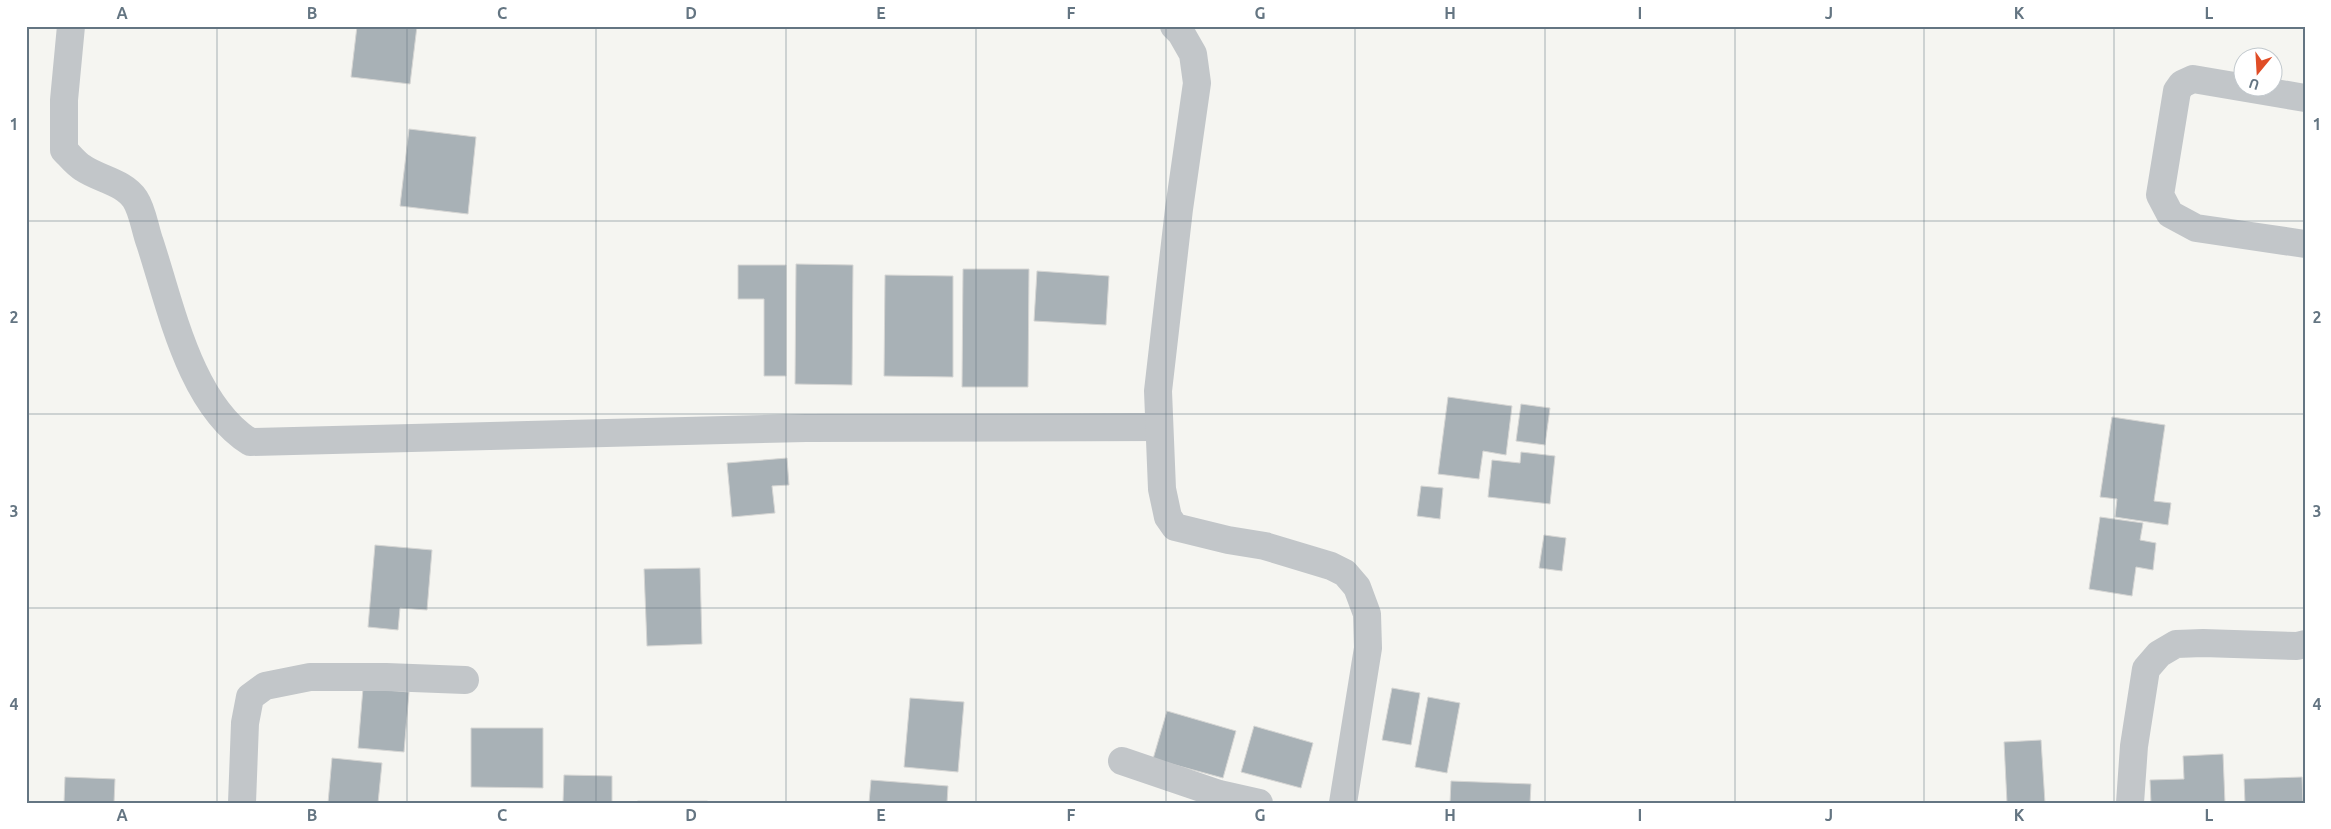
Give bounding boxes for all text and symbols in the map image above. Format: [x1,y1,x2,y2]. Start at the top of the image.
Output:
text: A [116,4,128,22]
text: B [307,4,317,22]
text: C [497,4,507,22]
text: D [685,4,697,22]
text: E [876,4,886,22]
text: F [1067,4,1076,22]
text: G [1254,4,1266,22]
text: H [1444,4,1456,22]
text: I [1638,4,1642,22]
text: J [1825,4,1833,22]
text: K [2014,4,2025,22]
text: L [2205,4,2214,22]
north arrow [2234,48,2284,98]
text: U [2247,75,2261,93]
text: 1 [9,115,19,133]
text: 1 [2312,115,2322,133]
text: 2 [9,308,19,326]
text: 2 [2312,308,2322,326]
text: 3 [9,502,19,520]
text: 3 [2312,502,2322,520]
text: 4 [9,695,19,713]
text: 4 [2312,695,2322,713]
text: A [116,806,128,824]
text: B [307,806,317,824]
text: C [497,806,507,824]
text: D [685,806,697,824]
text: E [876,806,886,824]
text: F [1067,806,1076,824]
text: G [1254,806,1266,824]
text: H [1444,806,1456,824]
text: I [1638,806,1642,824]
text: J [1825,806,1833,824]
text: K [2014,806,2025,824]
text: L [2205,806,2214,824]

